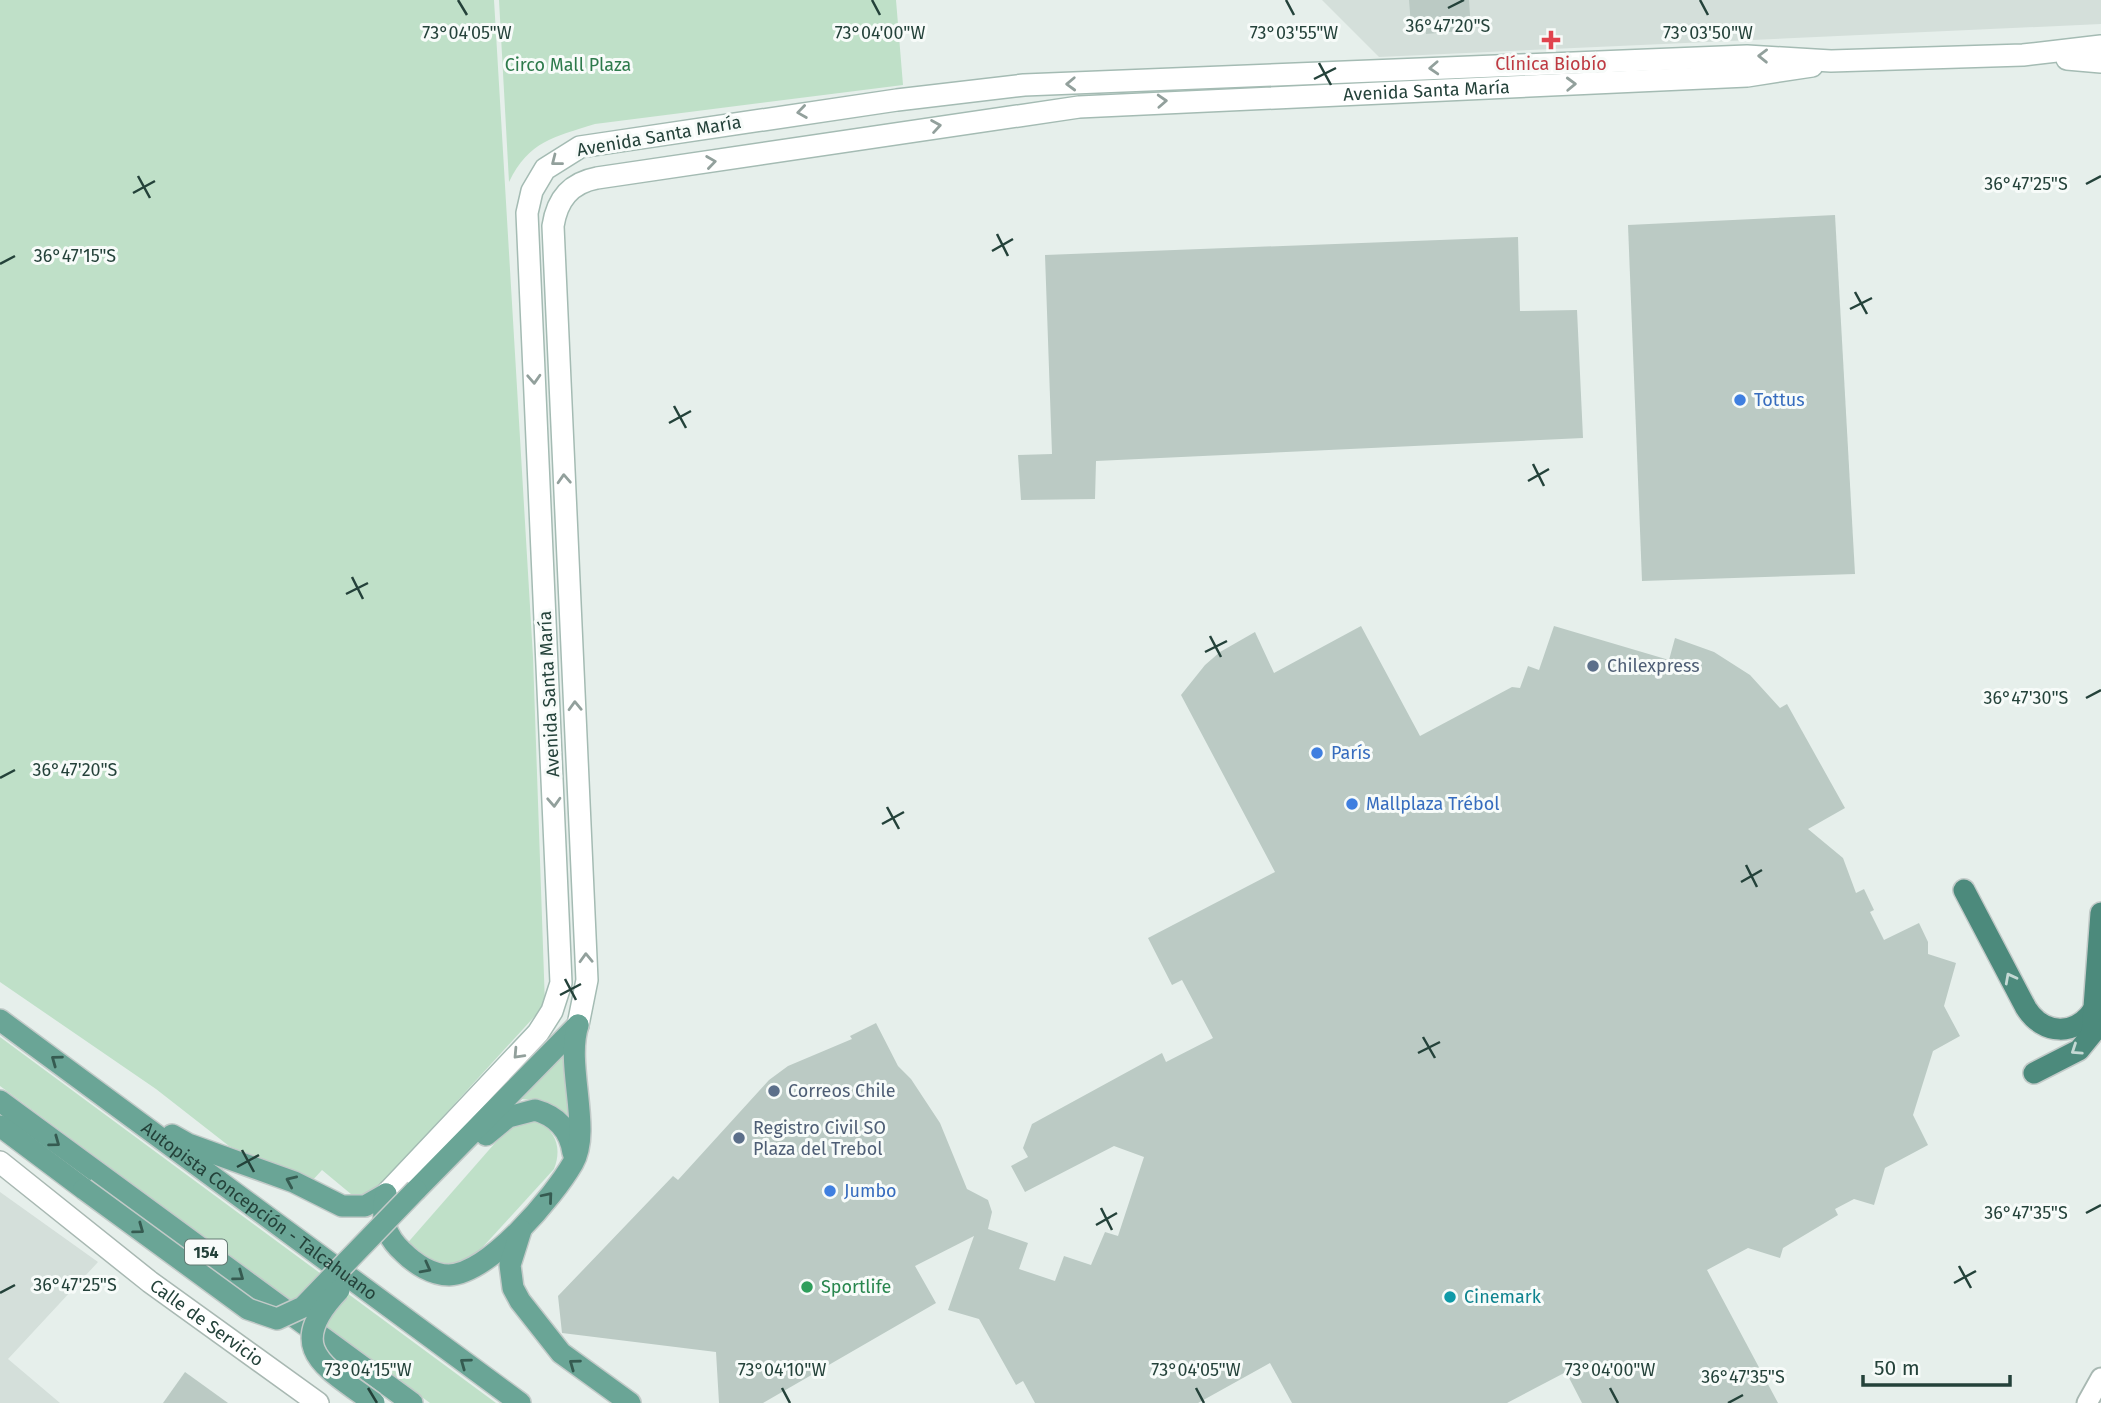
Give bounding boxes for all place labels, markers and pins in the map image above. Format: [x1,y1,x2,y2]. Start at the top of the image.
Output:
marker: Clínica Biobío [1541,30,1561,50]
place label: Clínica Biobío [1495,53,1607,75]
place label: Tottus [1754,389,1805,411]
marker: Tottus [1732,392,1748,408]
place label: Chilexpress [1607,655,1700,677]
marker: Chilexpress [1585,658,1601,674]
place label: París [1331,742,1371,764]
marker: París [1309,745,1325,761]
place label: Mallplaza Trébol [1366,793,1499,815]
marker: Mallplaza Trébol [1344,796,1360,812]
place label: Correos Chile [788,1080,896,1102]
marker: Correos Chile [766,1083,782,1099]
place label: Registro Civil SO Plaza del Trebol [753,1117,886,1160]
marker: Registro Civil SO Plaza del Trebol [731,1130,747,1146]
place label: Jumbo [844,1180,897,1202]
marker: Jumbo [822,1183,838,1199]
place label: Sportlife [821,1276,891,1298]
marker: Sportlife [799,1279,815,1295]
place label: Cinemark [1464,1286,1542,1308]
marker: Cinemark [1442,1289,1458,1305]

